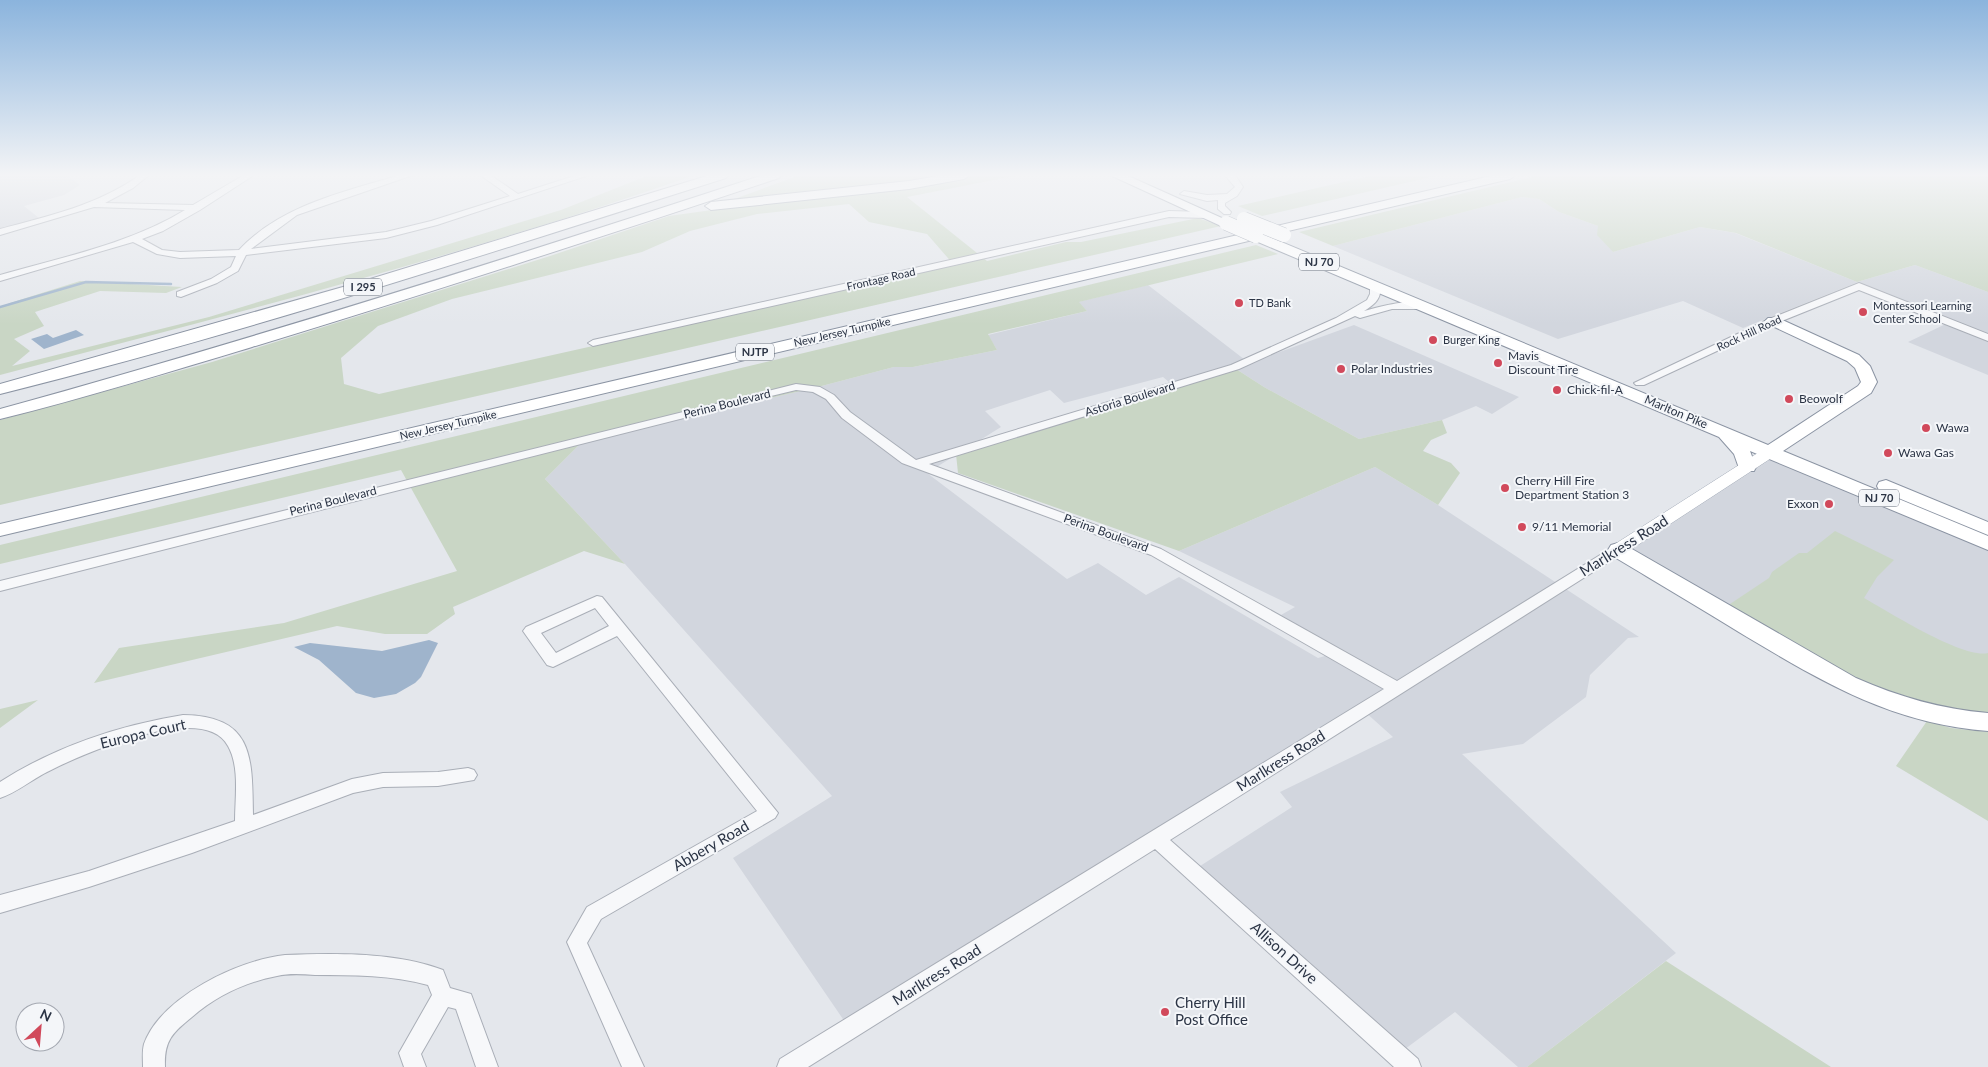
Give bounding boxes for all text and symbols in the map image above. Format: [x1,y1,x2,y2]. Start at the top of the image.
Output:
road number: NJ 70 [1299,253,1339,270]
street label: Frontage Road [845,264,916,293]
road number: I 295 [344,278,382,296]
place label: TD Bank [1249,296,1291,309]
marker: TD Bank [1233,297,1245,309]
place label: Montessori Learning Center School [1873,299,1972,325]
marker: Montessori Learning Center School [1857,306,1869,318]
street label: Rock Hill Road [1714,312,1783,353]
street label: New Jersey Turnpike [792,314,892,349]
place label: Burger King [1443,333,1500,346]
marker: Burger King [1427,334,1439,346]
road number: NJTP [736,344,774,361]
place label: Mavis Discount Tire [1508,348,1578,377]
marker: Mavis Discount Tire [1492,357,1504,369]
place label: Polar Industries [1351,361,1432,376]
marker: Polar Industries [1335,363,1347,375]
street label: Astoria Boulevard [1083,378,1177,419]
place label: Chick-fil-A [1567,382,1624,397]
marker: Chick-fil-A [1551,384,1563,396]
street label: Perina Boulevard [682,385,772,422]
place label: Beowolf [1799,391,1844,406]
street label: Marlton Pike [1642,392,1710,432]
marker: Beowolf [1783,393,1795,405]
street label: New Jersey Turnpike [398,407,498,442]
place label: Wawa [1936,420,1969,435]
marker: Wawa [1920,422,1932,434]
place label: Wawa Gas [1898,445,1954,460]
marker: Wawa Gas [1882,447,1894,459]
place label: Cherry Hill Fire Department Station 3 [1515,473,1629,502]
street label: Perina Boulevard [288,482,378,519]
marker: Cherry Hill Fire Department Station 3 [1499,482,1511,494]
road number: NJ 70 [1859,489,1899,506]
place label: Exxon [1787,496,1819,511]
marker: Exxon [1823,498,1835,510]
street label: Perina Boulevard [1062,510,1151,555]
street label: Marlkress Road [1576,511,1671,580]
place label: 9/11 Memorial [1532,519,1611,534]
marker: 9/11 Memorial [1516,521,1528,533]
street label: Europa Court [98,714,188,752]
street label: Marlkress Road [1233,726,1328,795]
street label: Abbery Road [669,816,752,874]
street label: Allison Drive [1248,918,1322,987]
street label: Marlkress Road [889,940,984,1009]
place label: Cherry Hill Post Office [1175,993,1248,1028]
north arrow [15,1002,65,1052]
text: N [37,1005,54,1025]
marker: Cherry Hill Post Office [1159,1006,1171,1018]

